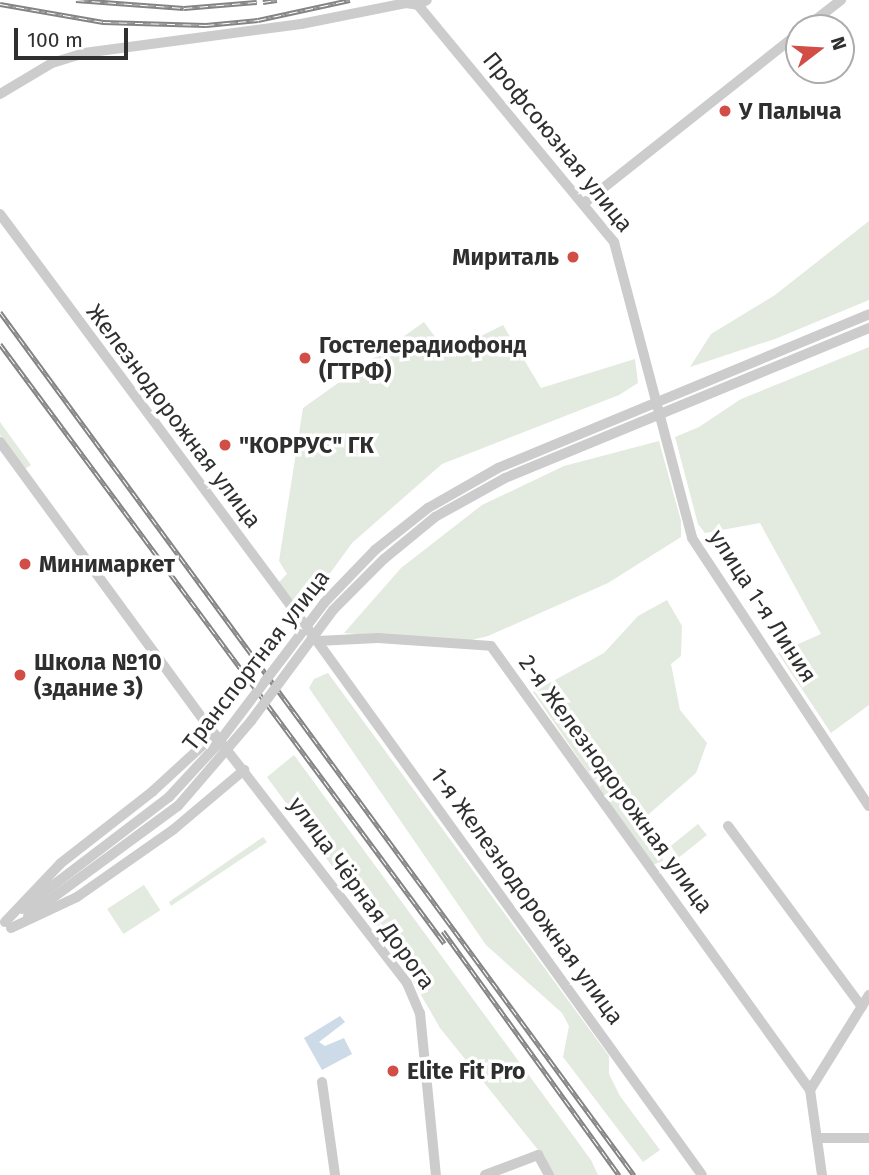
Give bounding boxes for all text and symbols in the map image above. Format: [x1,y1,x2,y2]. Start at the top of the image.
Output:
scale bar [18,14,131,58]
north arrow [785,14,855,84]
text: 100 m [27,27,83,53]
text: N [826,34,851,53]
street label: Профсоюзная улица [477,47,639,237]
place label: У Палыча [739,97,841,125]
marker: У Палыча [717,103,733,119]
place label: Мириталь [452,243,559,271]
marker: Мириталь [565,249,581,265]
street label: Железнодорожная улица [81,299,267,533]
place label: Гостелерадиофонд (ГТРФ) [319,331,526,385]
marker: Гостелерадиофонд (ГТРФ) [297,350,313,366]
place label: "КОРРУС" ГК [239,431,374,459]
marker: "КОРРУС" ГК [217,437,233,453]
street label: улица 1-я Линия [703,524,823,688]
place label: Минимаркет [39,550,175,578]
marker: Минимаркет [17,556,33,572]
street label: Транспортная улица [177,564,335,756]
place label: Школа №10 (здание 3) [34,648,162,702]
street label: 2-я Железнодорожная улица [513,650,719,918]
marker: Школа №10 (здание 3) [12,667,28,683]
street label: 1-я Железнодорожная улица [425,762,629,1030]
street label: улица Чёрная Дорога [283,791,441,995]
place label: Elite Fit Pro [407,1057,525,1085]
marker: Elite Fit Pro [385,1063,401,1079]

